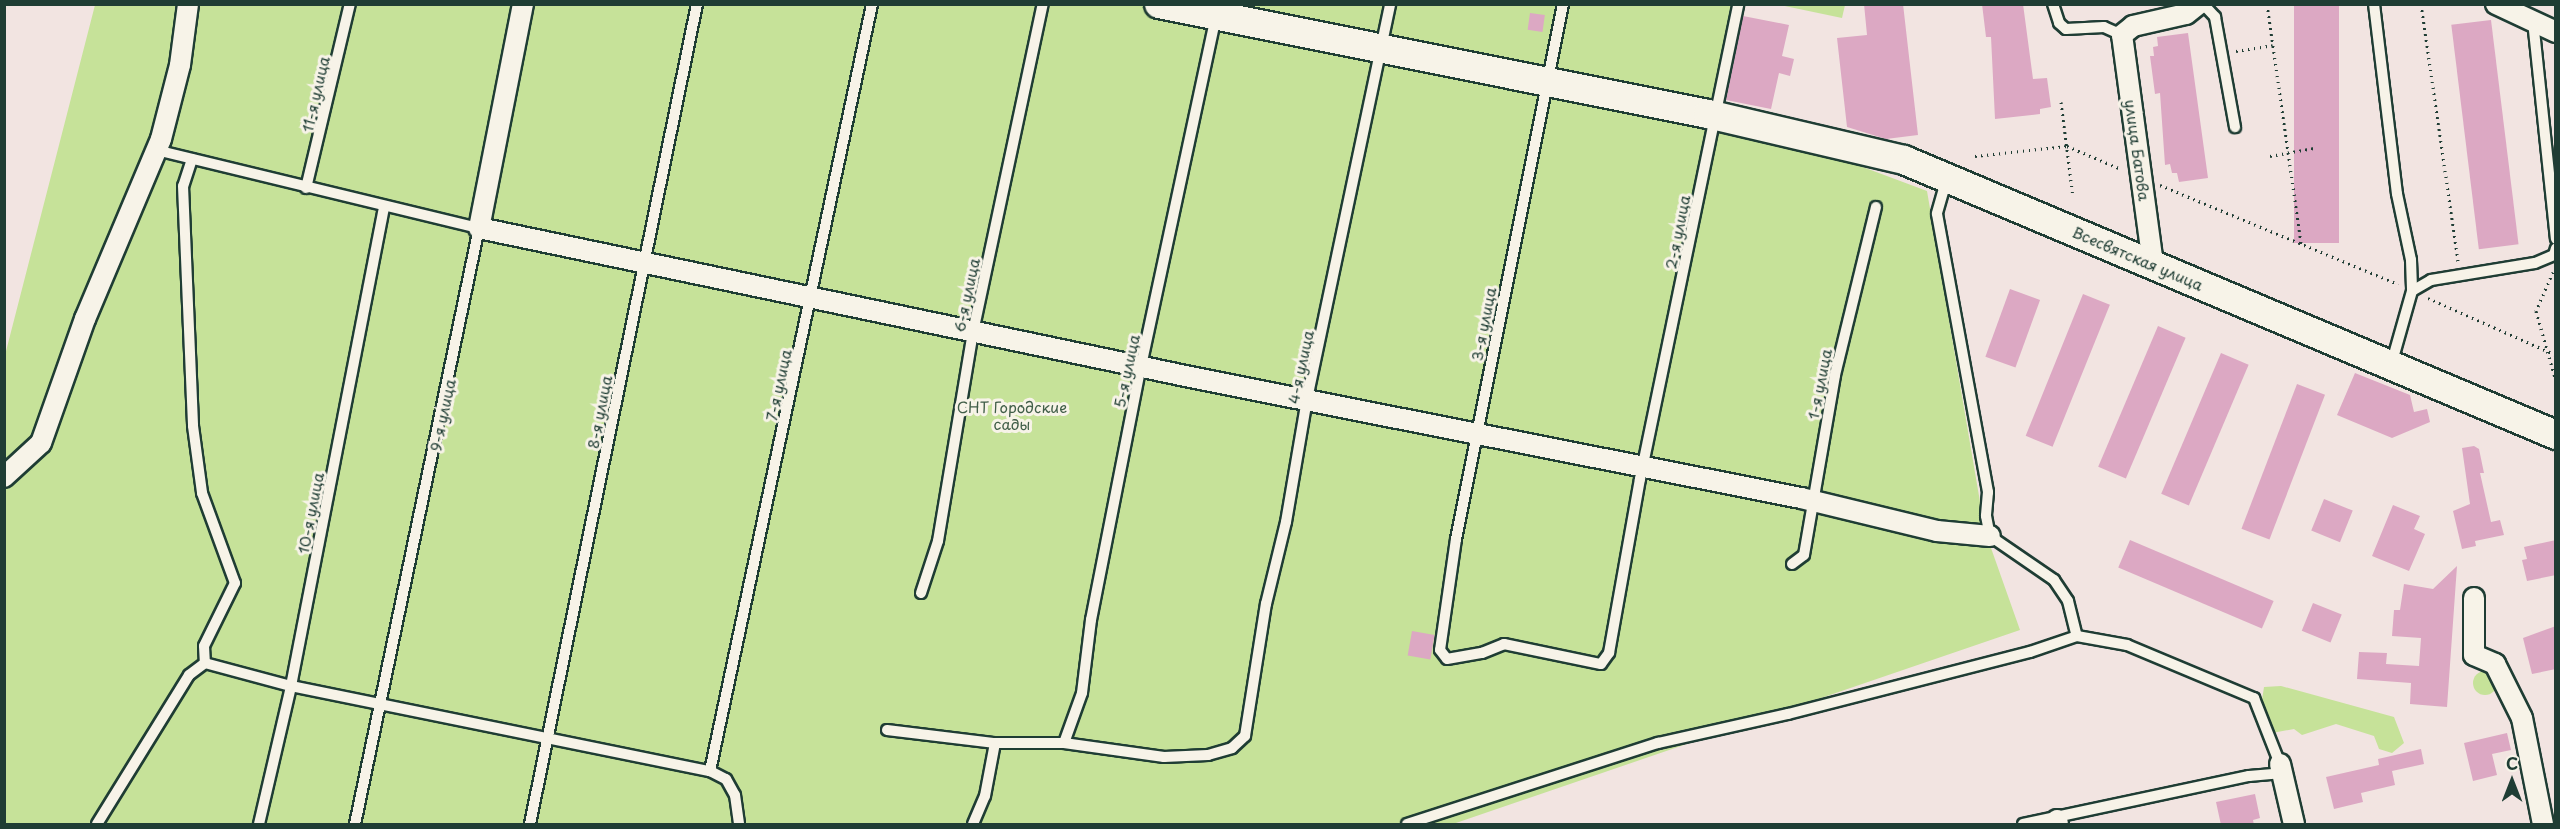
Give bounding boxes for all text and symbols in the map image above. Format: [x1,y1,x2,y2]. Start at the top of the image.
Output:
street label: 11-я улица [297,54,333,134]
street label: улица Батова [2122,98,2154,202]
street label: 2-я улица [1661,193,1693,271]
street label: Всесвятская улица [2070,222,2206,294]
street label: 6-я улица [949,256,983,334]
street label: 3-я улица [1467,285,1499,363]
street label: 4-я улица [1283,328,1317,406]
street label: 5-я улица [1109,333,1143,409]
street label: 7-я улица [762,347,794,423]
street label: 1-я улица [1803,347,1835,421]
street label: 8-я улица [583,374,615,450]
street label: 9-я улица [426,377,458,453]
park label: СНТ Городские сады [956,397,1068,432]
street label: 10-я улица [293,471,327,555]
north arrow [2482,751,2542,811]
text: С [2506,751,2518,775]

